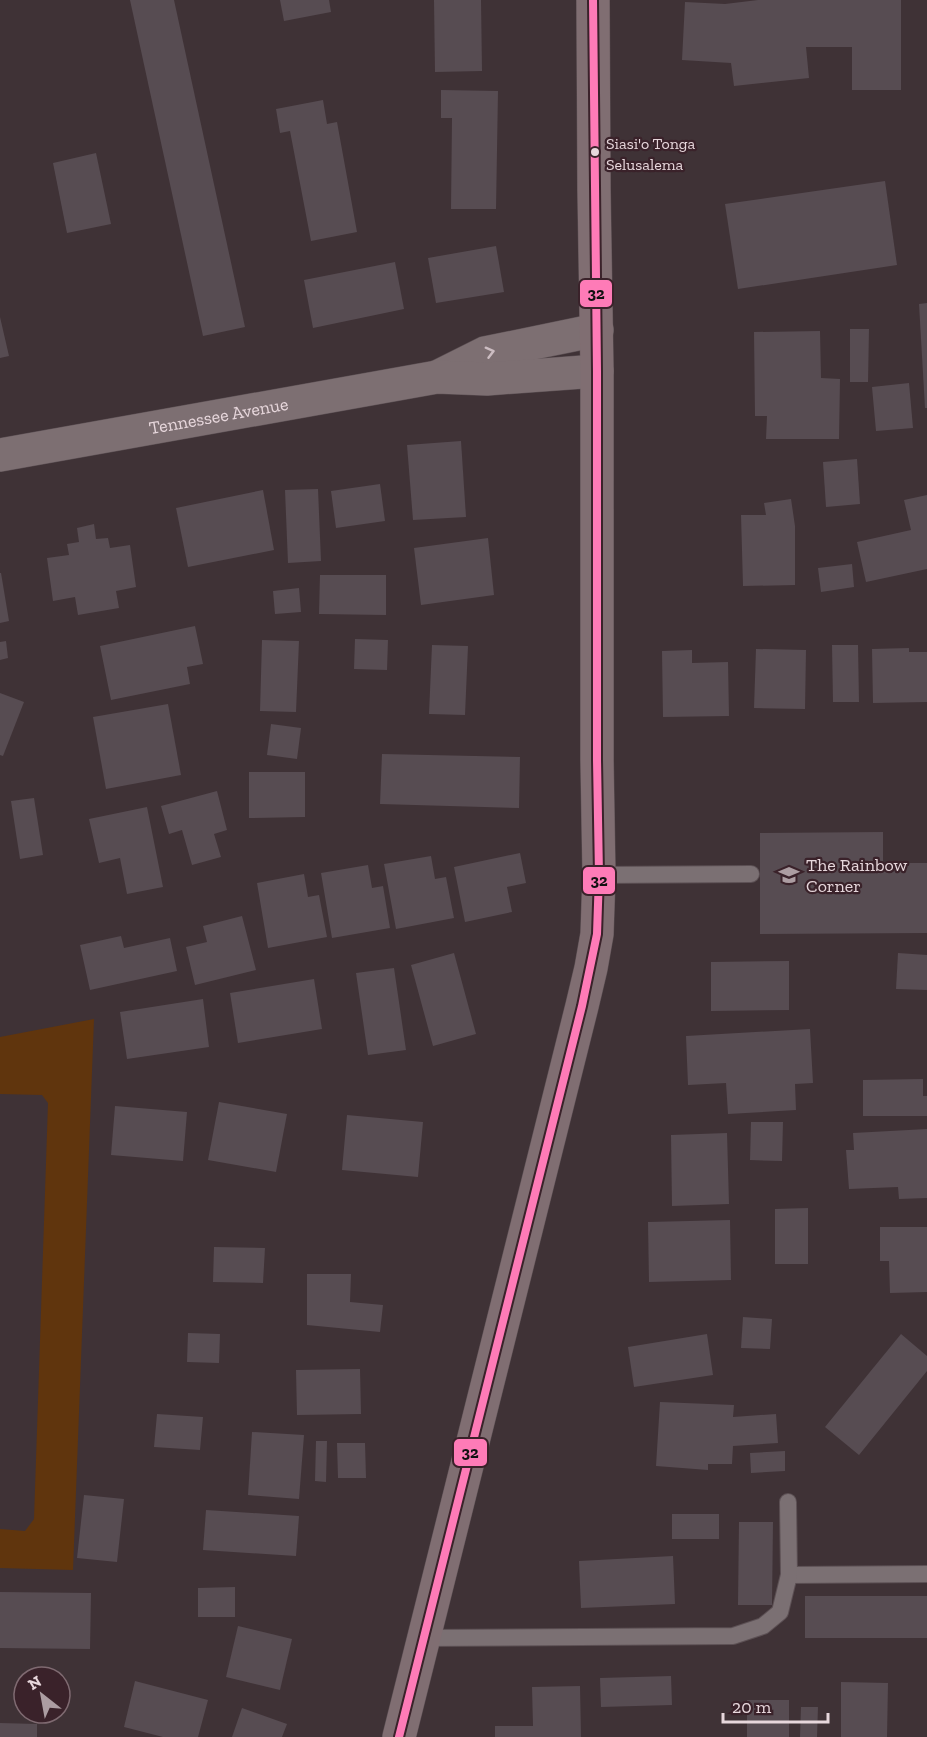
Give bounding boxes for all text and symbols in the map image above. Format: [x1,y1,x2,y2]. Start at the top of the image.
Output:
place label: Siasi'o Tonga Selusalema [606,134,696,174]
marker: Siasi'o Tonga Selusalema [589,146,601,158]
line badge: 32 [579,279,613,308]
text: 32 [587,284,605,303]
one-way arrow [485,347,495,360]
street label: Tennessee Avenue [147,393,290,439]
place label: The Rainbow Corner [806,854,908,897]
school or university icon: The Rainbow Corner [777,863,801,887]
line badge: 32 [582,866,616,895]
text: 32 [590,871,608,890]
line badge: 32 [453,1438,488,1467]
text: 32 [461,1443,479,1462]
north arrow [12,1665,72,1725]
text: N [24,1671,45,1694]
scale bar [723,1686,828,1724]
text: 20 m [732,1696,772,1718]

